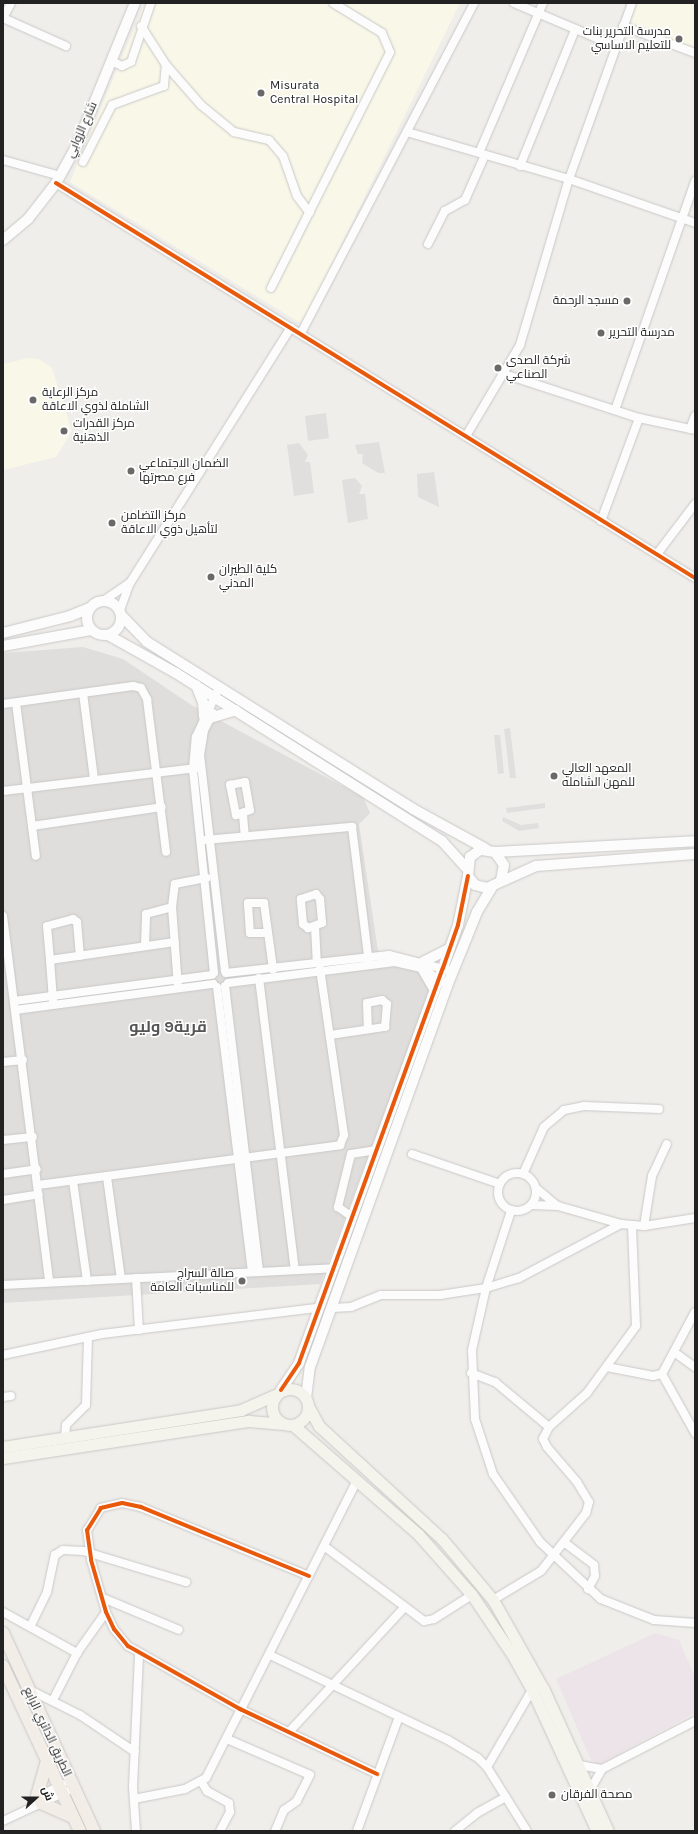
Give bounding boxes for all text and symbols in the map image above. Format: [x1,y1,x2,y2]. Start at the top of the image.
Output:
place label: مدرسة التحرير بنات للتعليم الاساسي [583,25,671,53]
marker: مدرسة التحرير بنات للتعليم الاساسي [674,34,684,44]
place label: Misurata Central Hospital [270,79,358,107]
marker: Misurata Central Hospital [255,87,267,99]
street label: شارع الزوابي [63,100,101,160]
place label: مسجد الرحمة [553,294,619,308]
marker: مسجد الرحمة [622,296,632,306]
place label: مدرسة التحرير [609,326,675,340]
marker: مدرسة التحرير [596,328,606,338]
place label: شركة الصدى الصناعي [506,354,571,382]
marker: شركة الصدى الصناعي [493,363,503,373]
place label: مركز الرعاية الشاملة لذوي الاعاقة [42,386,149,414]
marker: مركز الرعاية الشاملة لذوي الاعاقة [27,394,39,406]
place label: مركز القدرات الذهنية [73,417,135,445]
marker: مركز القدرات الذهنية [58,425,70,437]
place label: الضمان الاجتماعي فرع مصرتها [139,457,229,485]
marker: الضمان الاجتماعي فرع مصرتها [126,466,136,476]
place label: مركز التضامن لتأهيل ذوي الاعاقة [121,509,217,537]
marker: مركز التضامن لتأهيل ذوي الاعاقة [106,517,118,529]
place label: كلية الطيران المدني [219,563,277,591]
marker: كلية الطيران المدني [206,572,216,582]
place label: المعهد العالي للمهن الشامله [562,762,635,790]
marker: المعهد العالي للمهن الشامله [549,771,559,781]
district label: قرية9 وليو [129,1017,207,1037]
place label: صالة السراج للمناسبات العامة [150,1267,234,1295]
marker: صالة السراج للمناسبات العامة [237,1276,247,1286]
street label: الطريق الدائري الرابع [20,1685,74,1779]
north arrow [16,1778,56,1818]
text: ش [39,1785,56,1802]
place label: مصحة الفرقان [561,1788,633,1802]
marker: مصحة الفرقان [546,1789,558,1801]

